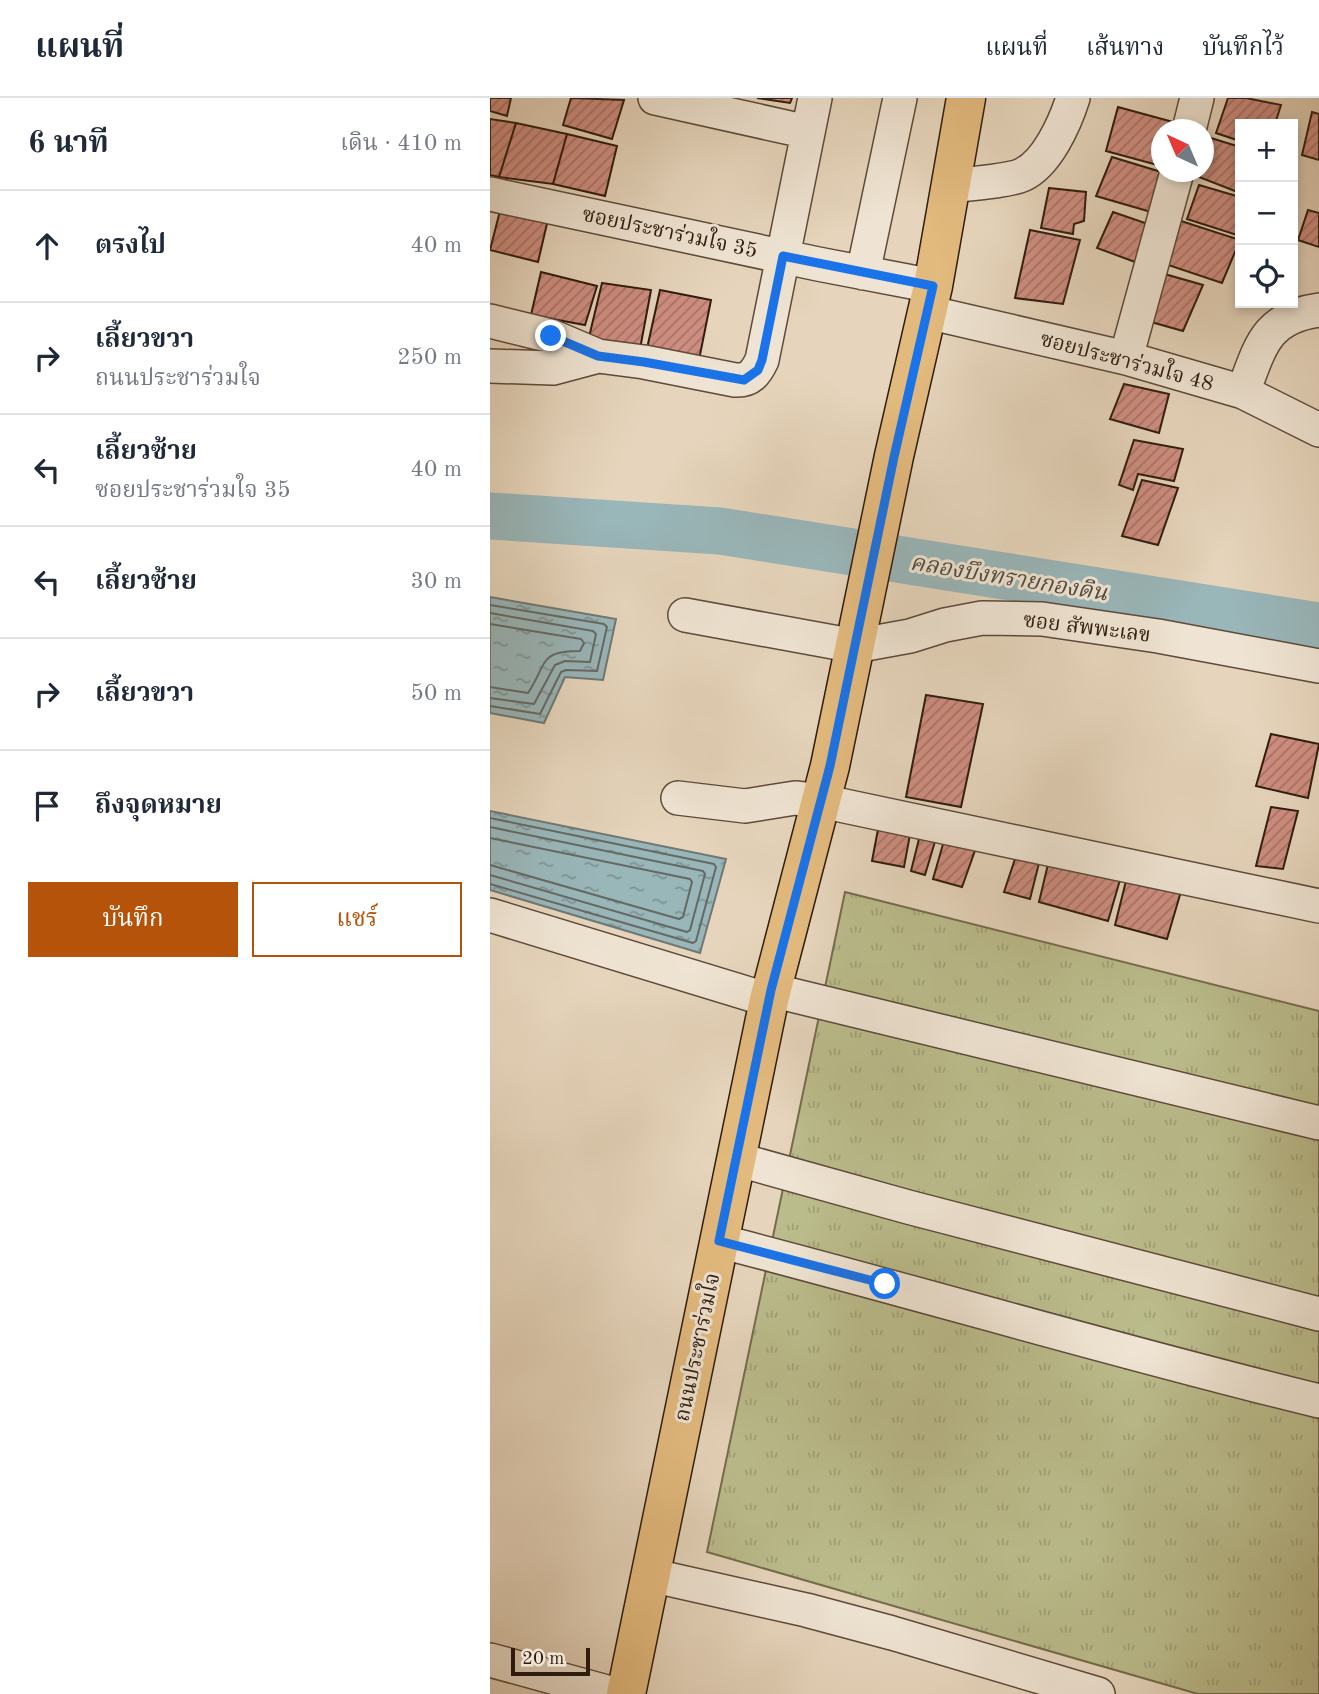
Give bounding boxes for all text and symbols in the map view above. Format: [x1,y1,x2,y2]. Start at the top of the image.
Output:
text: แผนที่ [35,32,124,65]
text: แผนที่ [985,37,1048,61]
text: เส้นทาง [1086,37,1164,61]
text: บันทึกไว้ [1202,37,1284,61]
north arrow [1151,119,1214,182]
map controls [1235,119,1298,308]
button: + [1235,119,1298,182]
text: 6 นาที [28,129,109,159]
text: เดิน · 410 m [340,132,462,155]
button: − [1235,182,1298,245]
street label: ซอยประชาร่วมใจ 35 [580,199,760,262]
icon: ahead [28,227,66,265]
text: ตรงไป [95,233,166,259]
text: 40 m [411,234,462,257]
button: locate [1235,245,1298,308]
route end [535,320,566,351]
street label: ซอยประชาร่วมใจ 48 [1038,323,1217,396]
text: เลี้ยวขวา [95,327,194,353]
icon: right [28,339,66,377]
text: 250 m [397,346,462,369]
text: ถนนประชาร่วมใจ [95,367,261,390]
text: เลี้ยวซ้าย [95,439,197,465]
icon: left [28,451,66,489]
text: 40 m [411,458,462,481]
text: ซอยประชาร่วมใจ 35 [95,479,291,502]
water label: คลองบึงทรายกองดิน [909,551,1110,606]
icon: left [28,563,66,601]
text: เลี้ยวซ้าย [95,569,197,595]
text: 30 m [411,570,462,593]
street label: ซอย สัพพะเลข [1022,609,1152,647]
icon: right [28,675,66,713]
text: เลี้ยวขวา [95,681,194,707]
text: 50 m [411,682,462,705]
icon: arrive [28,787,66,825]
text: ถึงจุดหมาย [95,793,222,819]
button: บันทึก [28,882,238,957]
button: แชร์ [252,882,462,957]
route start [869,1268,900,1299]
street label: ถนนประชาร่วมใจ [667,1270,724,1424]
scale bar [511,1645,590,1677]
text: 20 m [522,1650,564,1669]

